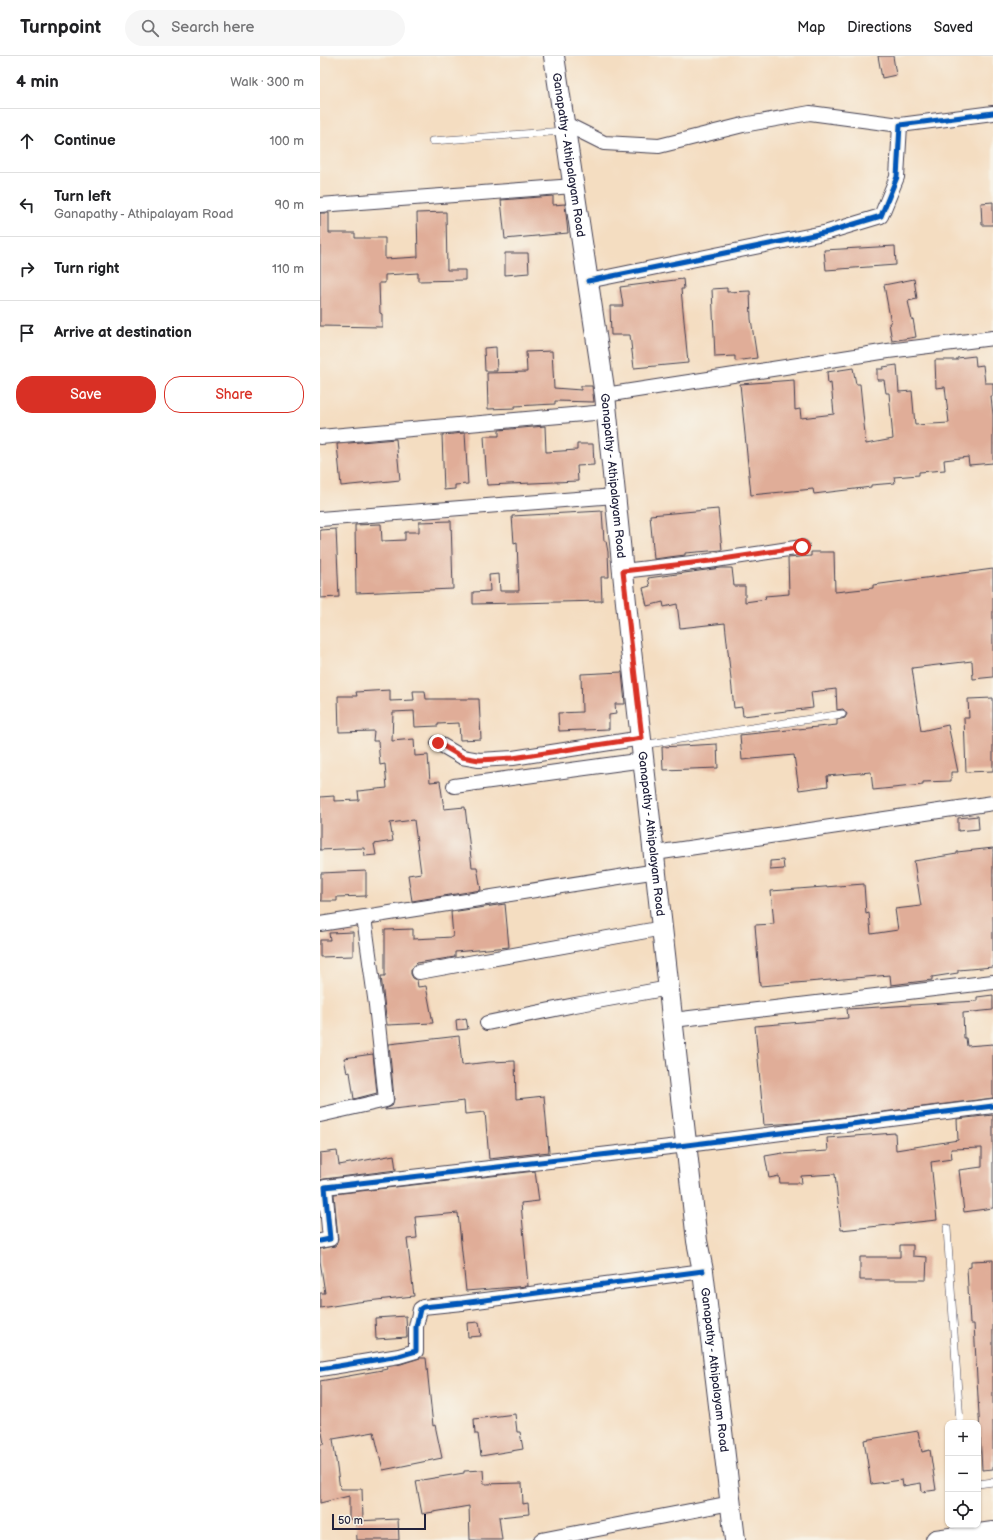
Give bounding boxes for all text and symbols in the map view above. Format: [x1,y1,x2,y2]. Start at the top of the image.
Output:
search box [125,10,405,46]
text: Turnpoint [20,16,101,39]
icon: search [139,17,161,39]
text: Search here [171,18,254,37]
text: Map [797,19,825,36]
text: Directions [847,19,912,36]
text: Saved [934,19,973,36]
text: 4 min [16,72,59,92]
street label: Ganapathy - Athipalayam Road [549,72,589,238]
text: Walk · 300 m [230,74,304,90]
icon: ahead [16,130,38,152]
text: Continue [54,131,116,150]
text: 100 m [269,133,304,149]
text: Turn left [54,187,111,206]
icon: left [16,194,38,216]
text: 90 m [275,197,304,213]
text: Ganapathy - Athipalayam Road [54,206,233,222]
icon: right [16,258,38,280]
text: Turn right [54,259,119,278]
text: 110 m [272,261,304,277]
icon: arrive [16,322,38,344]
text: Arrive at destination [54,323,192,342]
button: Save [16,376,156,413]
button: Share [164,376,304,413]
street label: Ganapathy - Athipalayam Road [597,393,629,559]
route start [793,538,811,556]
route end [429,734,447,752]
street label: Ganapathy - Athipalayam Road [635,750,668,917]
street label: Ganapathy - Athipalayam Road [698,1287,732,1453]
map controls [945,1420,981,1528]
button: + [945,1420,981,1456]
button: − [945,1456,981,1492]
button: locate [945,1492,981,1528]
scale bar [332,1512,426,1531]
text: 50 m [338,1514,363,1527]

